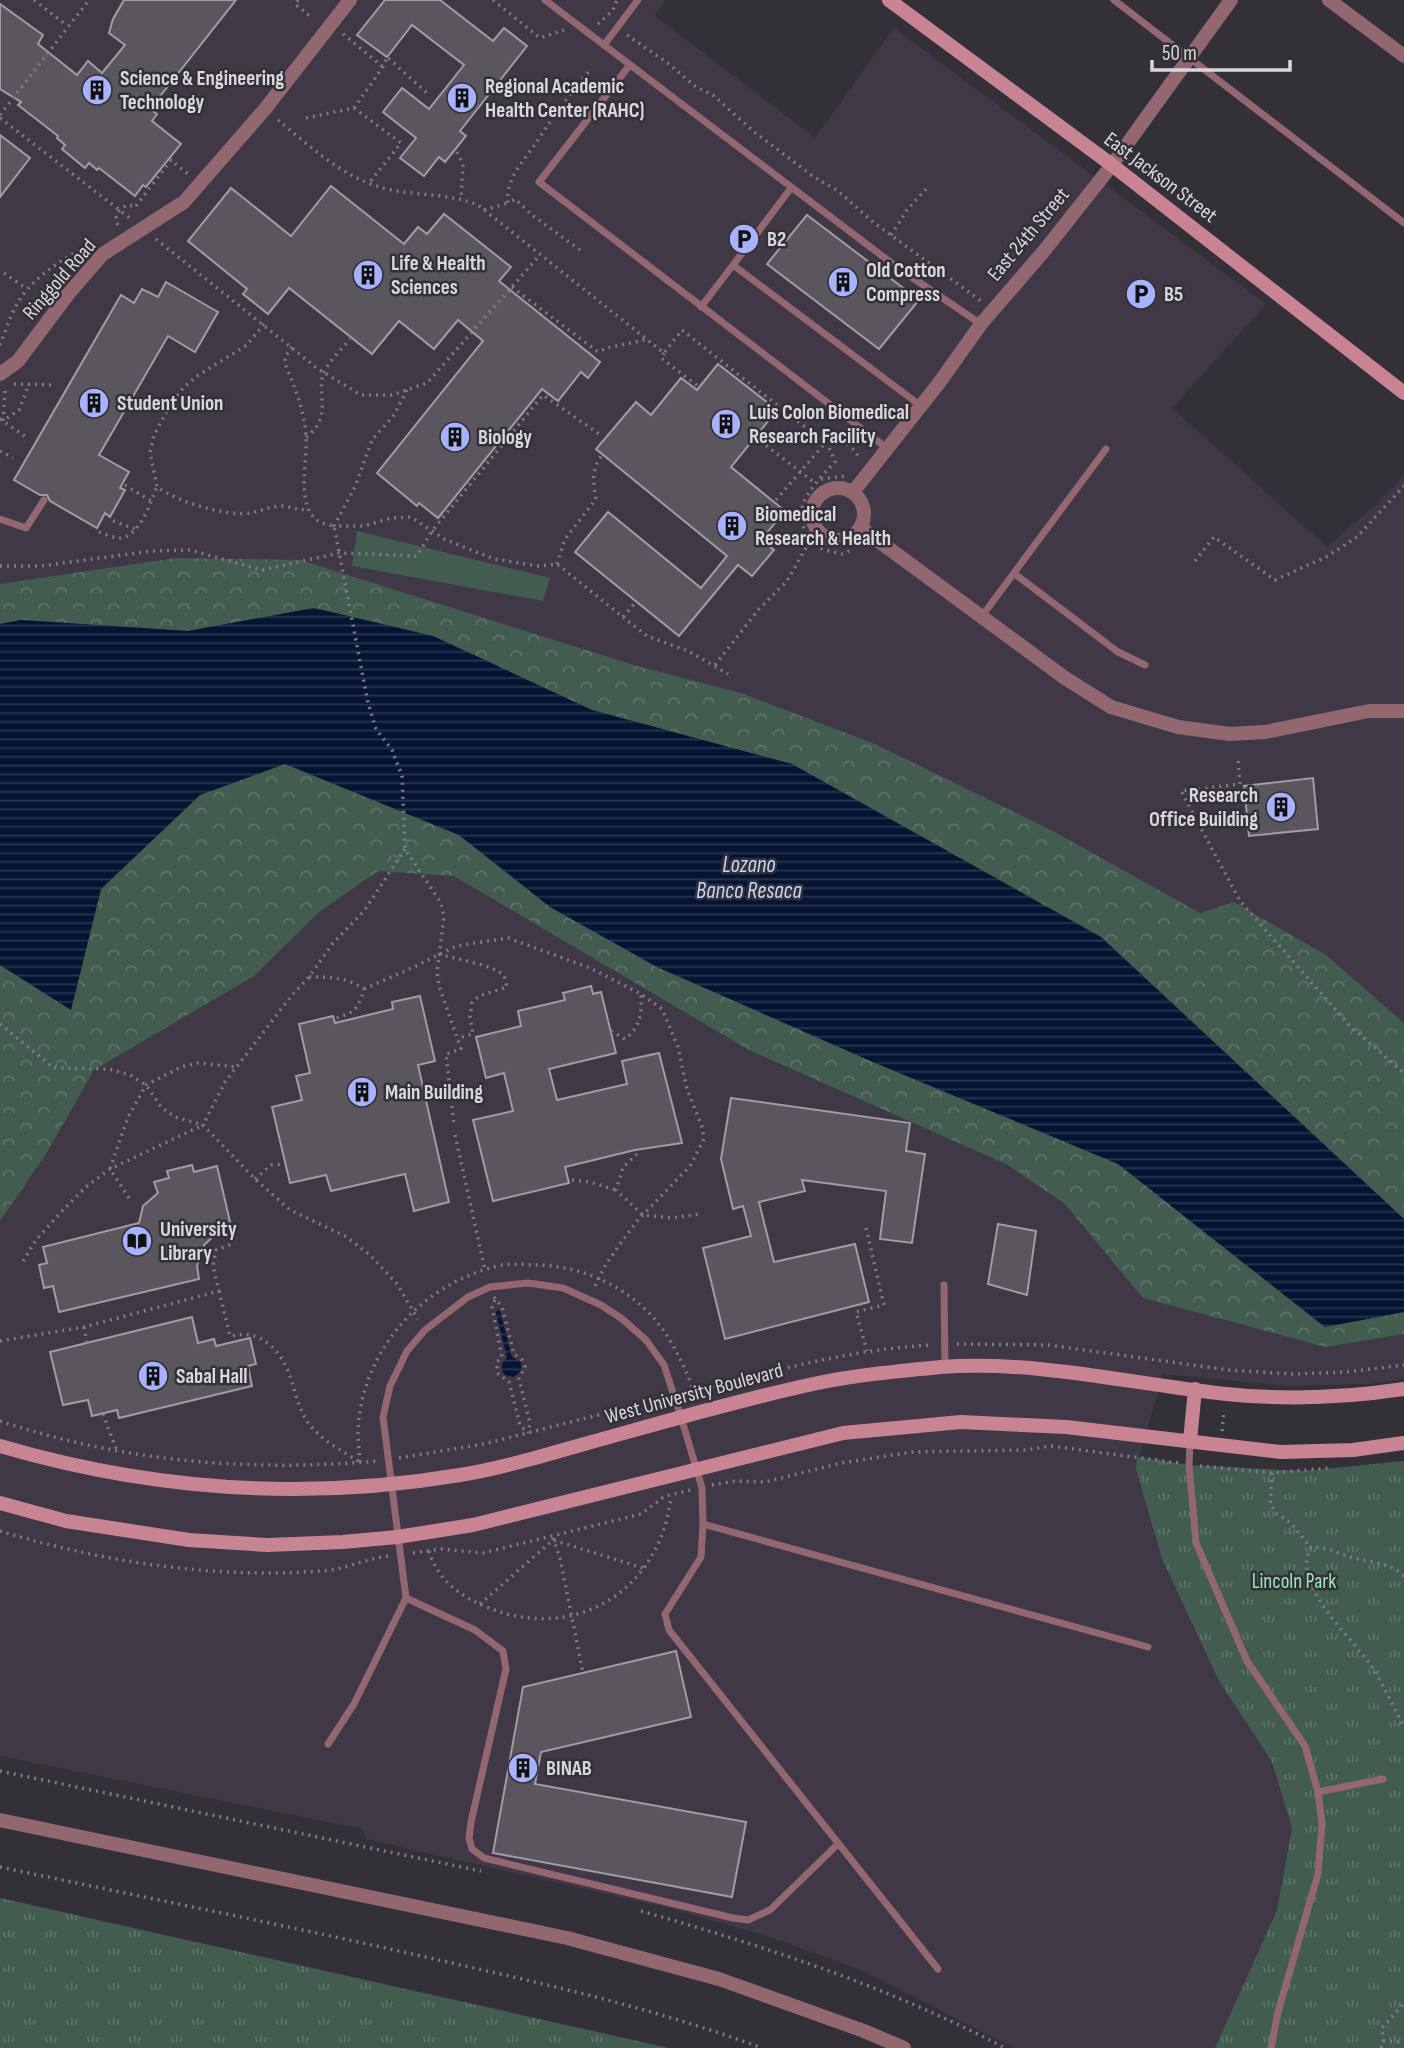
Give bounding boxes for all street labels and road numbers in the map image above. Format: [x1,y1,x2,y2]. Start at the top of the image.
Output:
street label: East Jackson Street [1099,127,1222,228]
street label: East 24th Street [982,183,1075,286]
street label: Ringgold Road [17,234,101,325]
street label: West University Boulevard [602,1358,786,1429]

